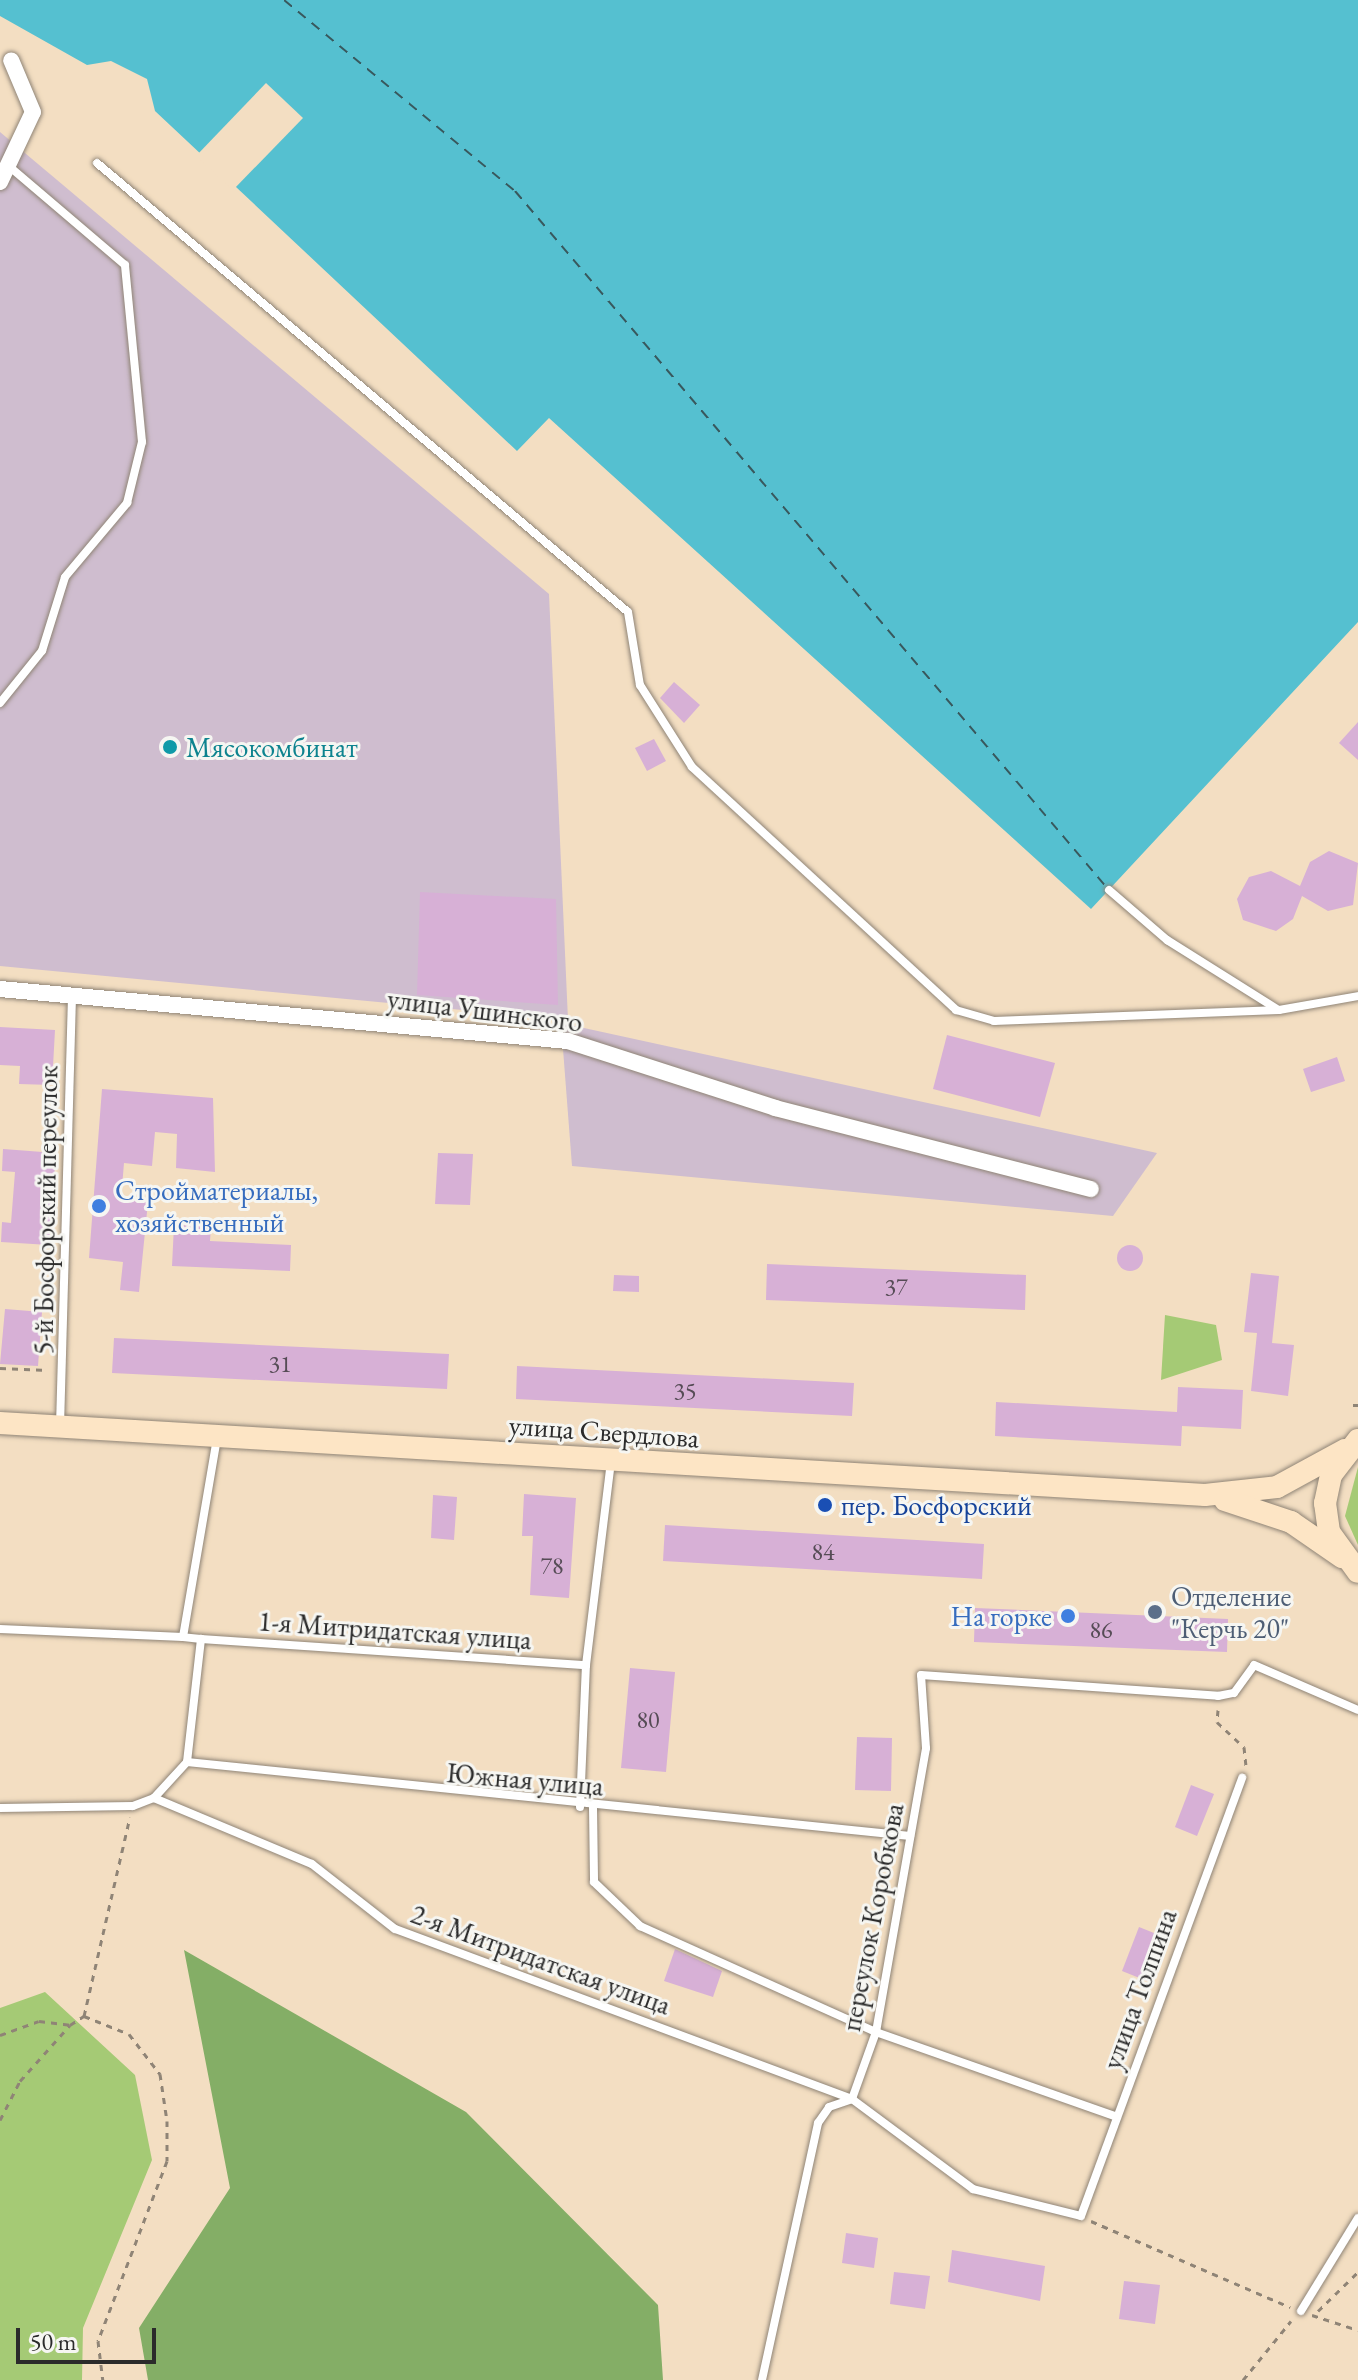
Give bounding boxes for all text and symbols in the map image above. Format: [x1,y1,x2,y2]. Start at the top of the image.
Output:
place label: Мясокомбинат [186,730,358,764]
marker: Мясокомбинат [161,738,179,756]
street label: улица Ушинского [385,981,585,1039]
street label: 5-й Босфорский переулок [26,1065,64,1355]
place label: Стройматериалы, хозяйственный [115,1173,318,1239]
marker: Стройматериалы, хозяйственный [90,1197,108,1215]
house number: 37 [884,1273,908,1301]
house number: 31 [268,1350,292,1378]
house number: 35 [673,1377,697,1405]
street label: улица Свердлова [508,1408,700,1454]
place label: пер. Босфорский [841,1488,1032,1522]
marker: пер. Босфорский [816,1496,834,1514]
house number: 84 [811,1538,835,1566]
house number: 78 [540,1552,564,1580]
place label: Отделение "Керчь 20" [1171,1579,1291,1645]
place label: На горке [951,1599,1052,1633]
marker: Отделение "Керчь 20" [1146,1603,1164,1621]
street label: 1-я Митридатская улица [257,1604,533,1656]
marker: На горке [1059,1607,1077,1625]
house number: 86 [1089,1616,1113,1644]
house number: 80 [636,1706,660,1734]
street label: Южная улица [445,1755,605,1803]
street label: переулок Коробкова [833,1800,911,2034]
street label: 2-я Митридатская улица [406,1896,676,2022]
street label: улица Толпина [1094,1904,1184,2074]
scale bar [20,2312,160,2362]
text: 50 m [30,2326,77,2357]

